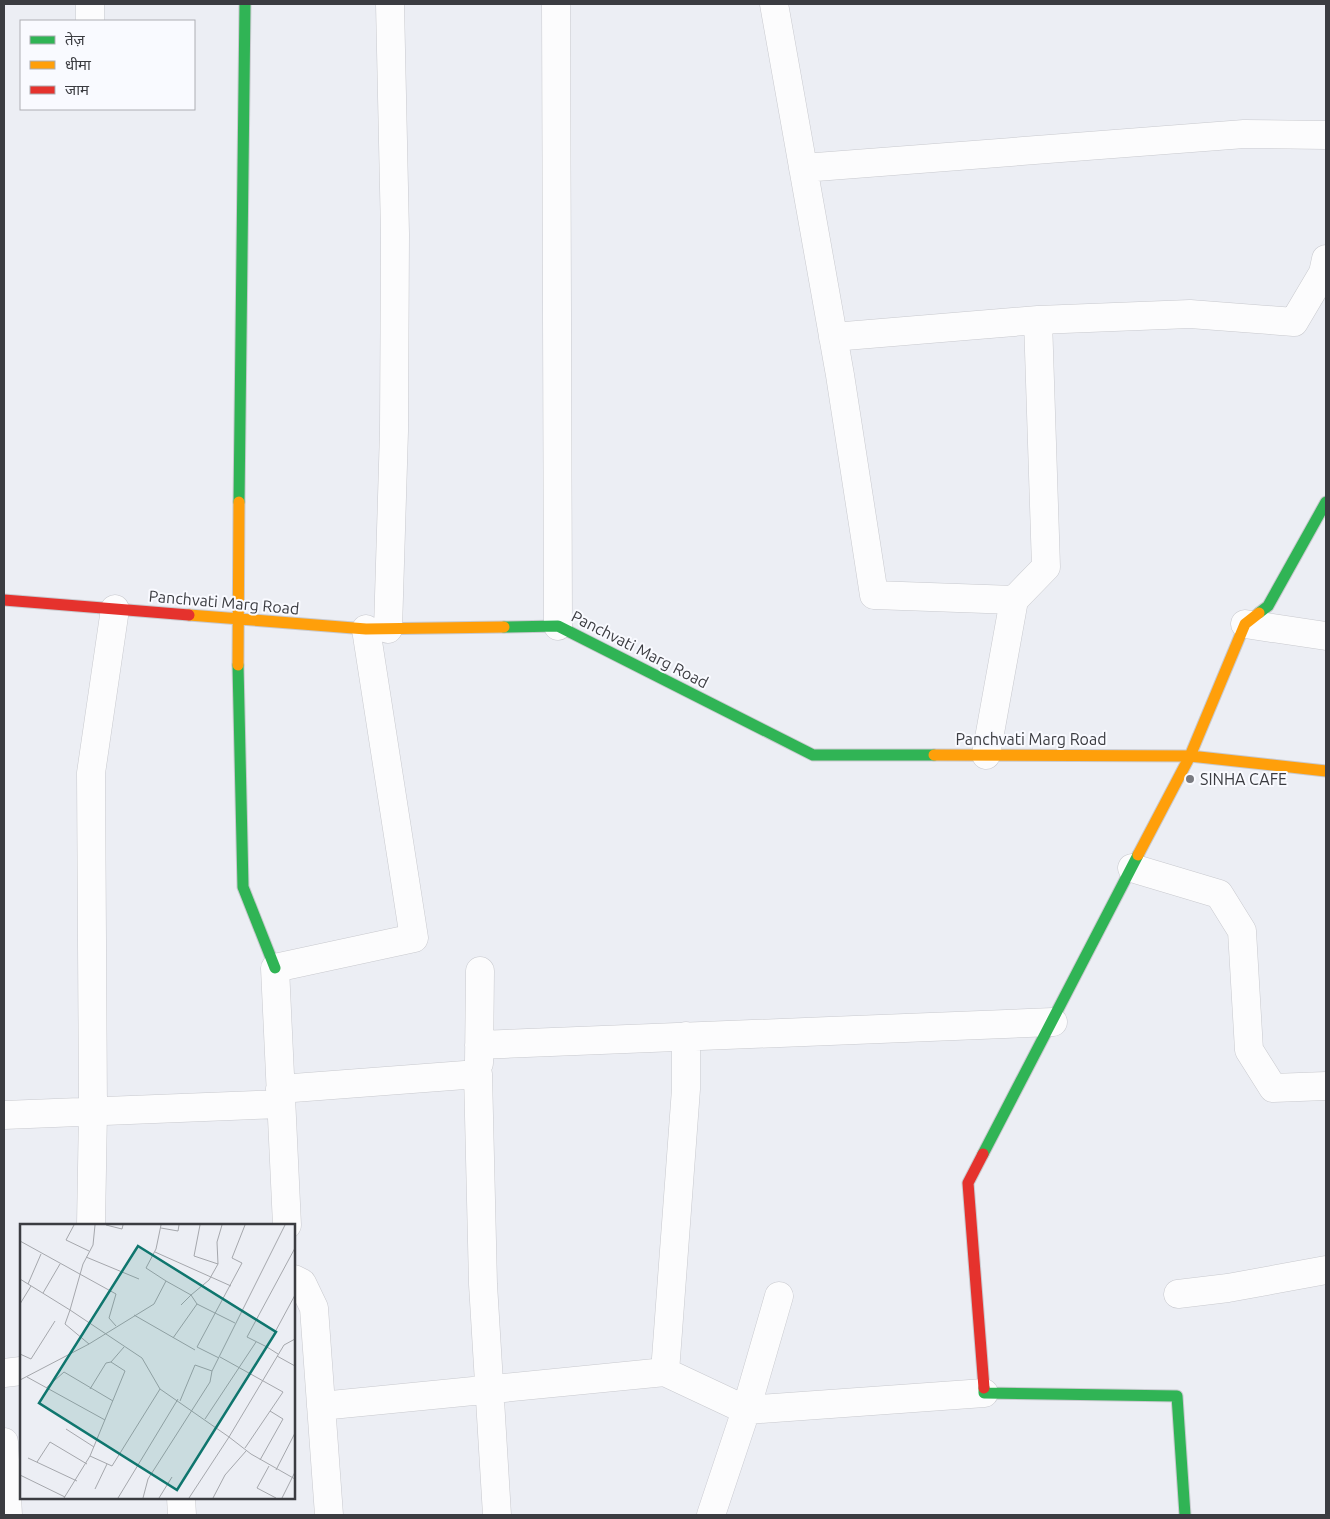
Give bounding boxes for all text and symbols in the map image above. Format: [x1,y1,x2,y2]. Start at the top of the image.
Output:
legend [20,20,195,110]
text: तेज़ [65,31,86,48]
text: धीमा [65,56,92,73]
text: जाम [65,81,90,98]
street label: Panchvati Marg Road [148,586,300,618]
street label: Panchvati Marg Road [569,607,711,691]
street label: Panchvati Marg Road [955,730,1107,748]
place label: SINHA CAFE [1200,770,1287,788]
marker: SINHA CAFE [1184,773,1196,785]
inset map [20,1224,295,1499]

